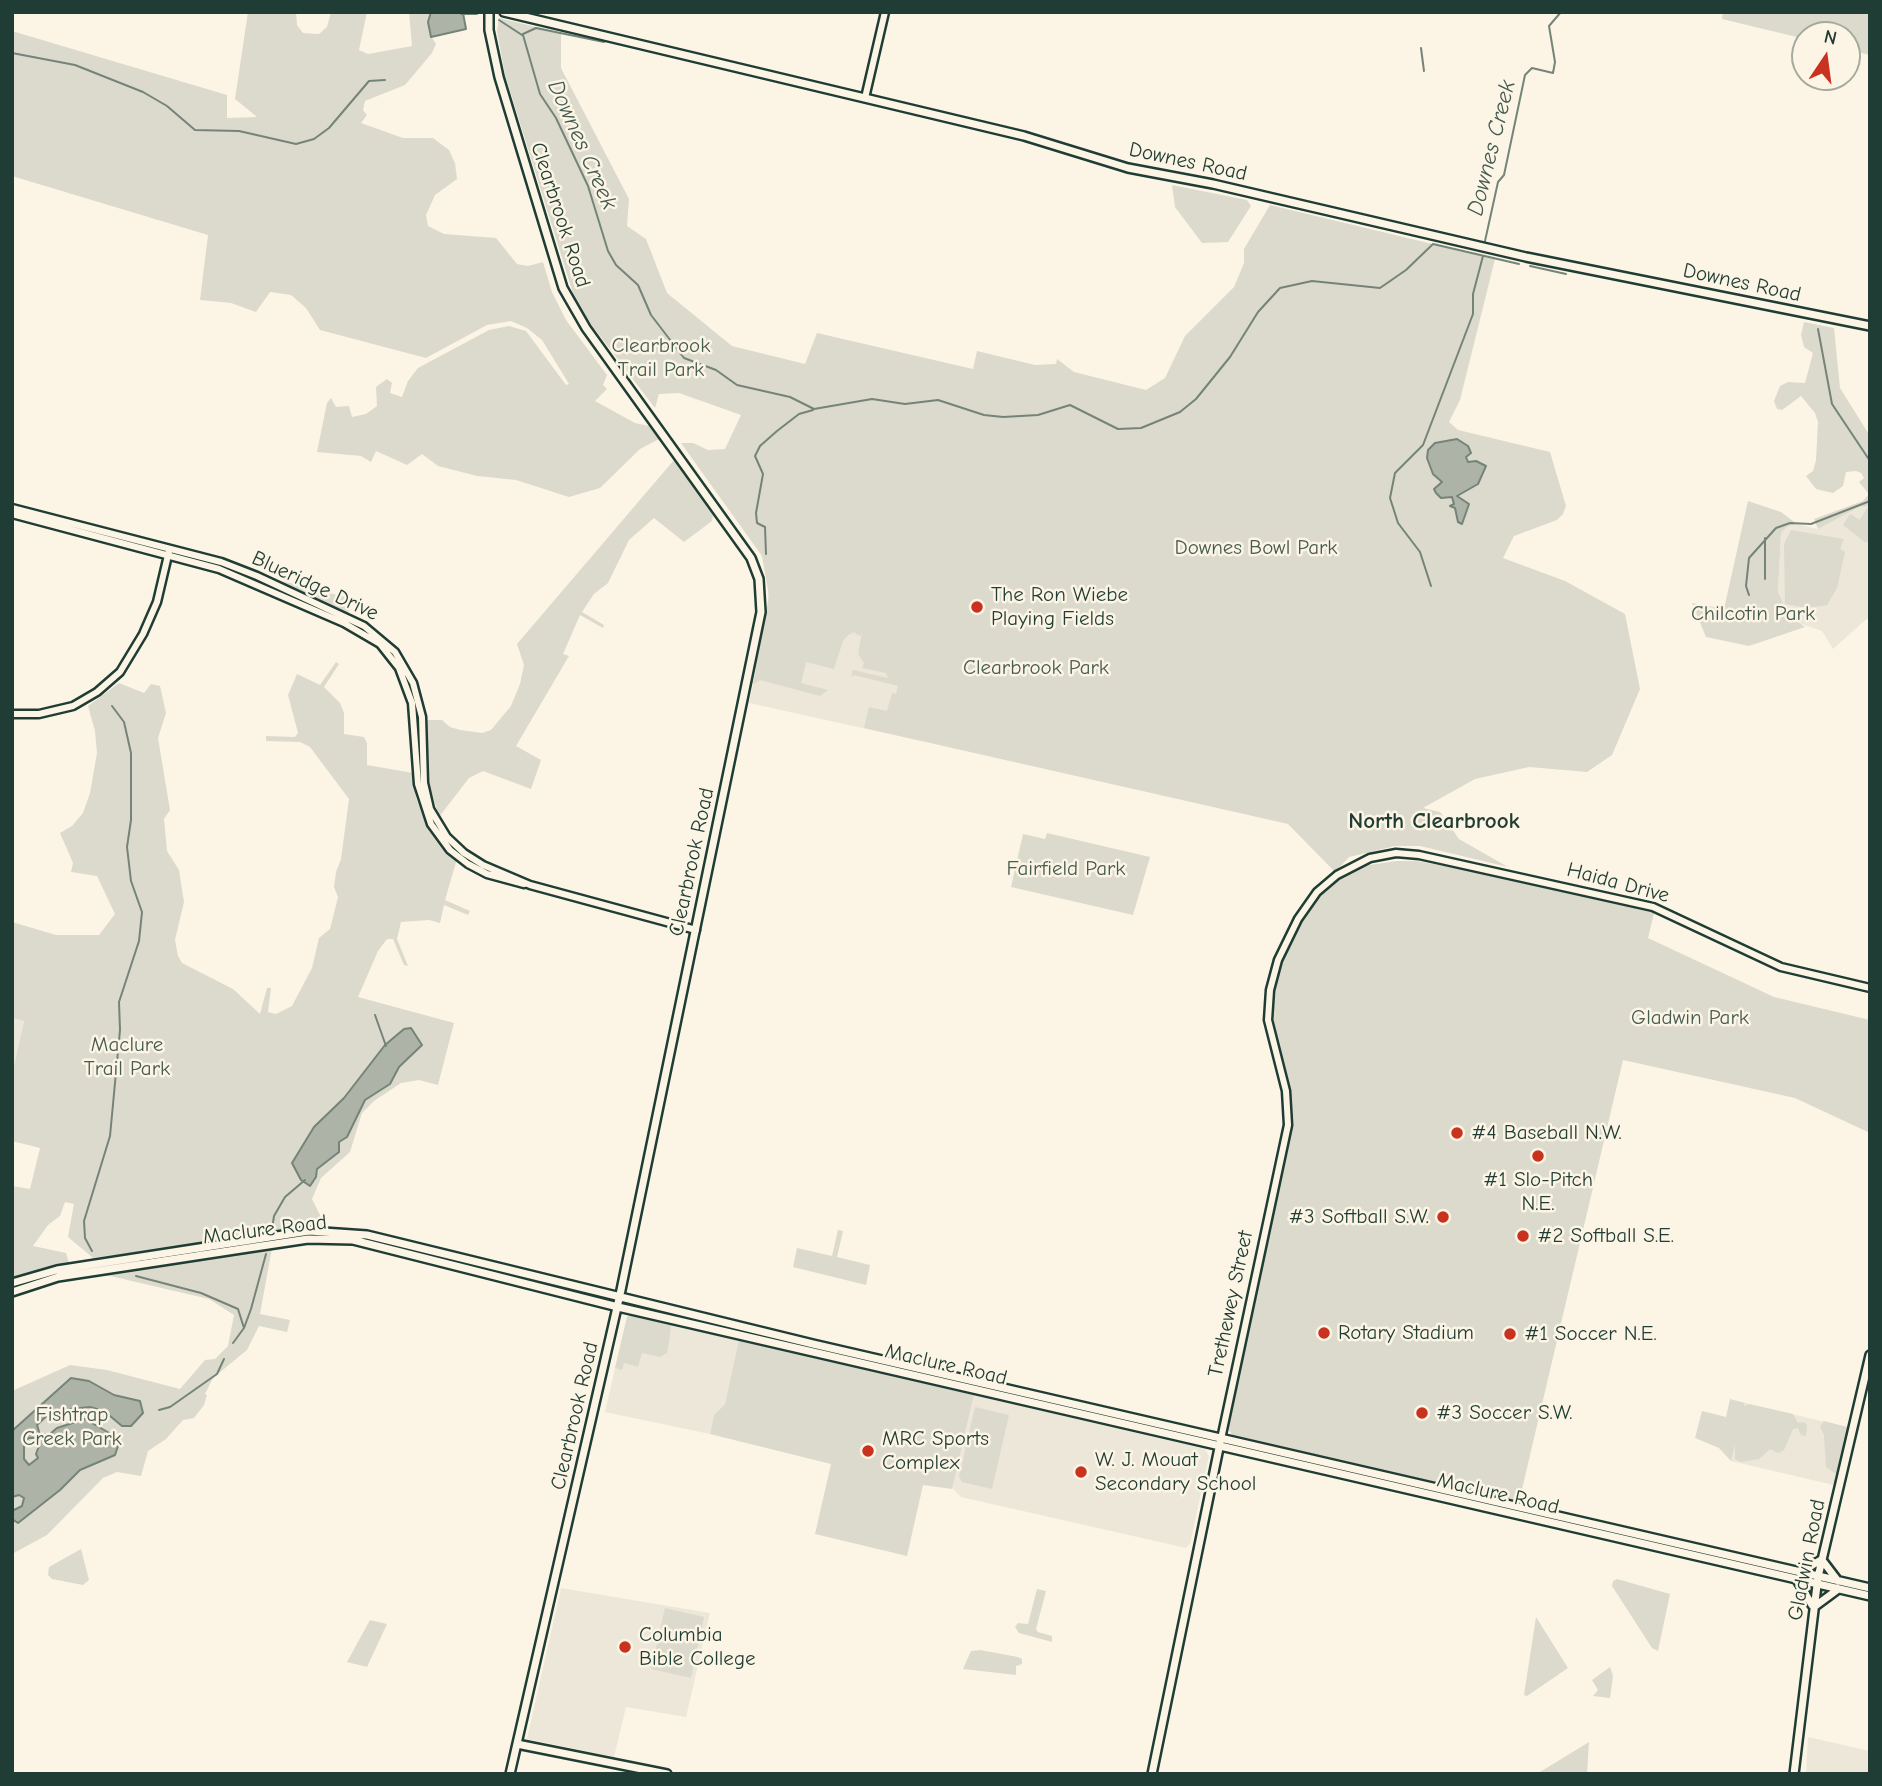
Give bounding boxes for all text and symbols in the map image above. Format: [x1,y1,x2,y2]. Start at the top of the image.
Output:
north arrow [1791,21,1861,91]
text: N [1822,25,1839,50]
water label: Downes Creek [541,76,623,214]
water label: Downes Creek [1462,77,1522,219]
street label: Downes Road [1127,137,1249,187]
street label: Clearbrook Road [525,139,595,291]
street label: Downes Road [1681,258,1803,308]
park label: Clearbrook Trail Park [612,333,710,383]
park label: Downes Bowl Park [1175,535,1337,561]
street label: Blueridge Drive [248,546,382,626]
place label: The Ron Wiebe Playing Fields [991,582,1128,632]
marker: The Ron Wiebe Playing Fields [969,599,985,615]
park label: Chilcotin Park [1691,601,1815,627]
park label: Clearbrook Park [963,655,1109,681]
street label: Clearbrook Road [664,785,720,939]
district label: North Clearbrook [1348,807,1520,835]
park label: Fairfield Park [1007,856,1125,882]
street label: Haida Drive [1564,857,1672,909]
park label: Gladwin Park [1631,1005,1749,1031]
park label: Maclure Trail Park [84,1032,170,1082]
place label: #4 Baseball N.W. [1471,1120,1622,1146]
marker: #4 Baseball N.W. [1449,1125,1465,1141]
marker: #1 Slo-Pitch N.E. [1530,1148,1546,1164]
place label: #1 Slo-Pitch N.E. [1483,1167,1593,1217]
place label: #3 Softball S.W. [1289,1204,1429,1230]
marker: #3 Softball S.W. [1435,1209,1451,1225]
street label: Maclure Road [202,1210,328,1250]
place label: #2 Softball S.E. [1537,1223,1674,1249]
marker: #2 Softball S.E. [1515,1228,1531,1244]
street label: Trethewey Street [1203,1229,1259,1379]
place label: Rotary Stadium [1338,1320,1474,1346]
place label: #1 Soccer N.E. [1524,1321,1657,1347]
marker: Rotary Stadium [1316,1325,1332,1341]
marker: #1 Soccer N.E. [1502,1326,1518,1342]
street label: Maclure Road [882,1339,1010,1391]
street label: Clearbrook Road [546,1340,604,1492]
place label: #3 Soccer S.W. [1436,1400,1572,1426]
park label: Fishtrap Creek Park [22,1402,122,1452]
marker: #3 Soccer S.W. [1414,1405,1430,1421]
place label: MRC Sports Complex [882,1426,989,1476]
marker: MRC Sports Complex [860,1443,876,1459]
place label: W. J. Mouat Secondary School [1095,1447,1256,1497]
marker: W. J. Mouat Secondary School [1073,1464,1089,1480]
street label: Maclure Road [1434,1468,1562,1520]
street label: Gladwin Road [1783,1497,1831,1623]
place label: Columbia Bible College [639,1622,756,1672]
marker: Columbia Bible College [617,1639,633,1655]

